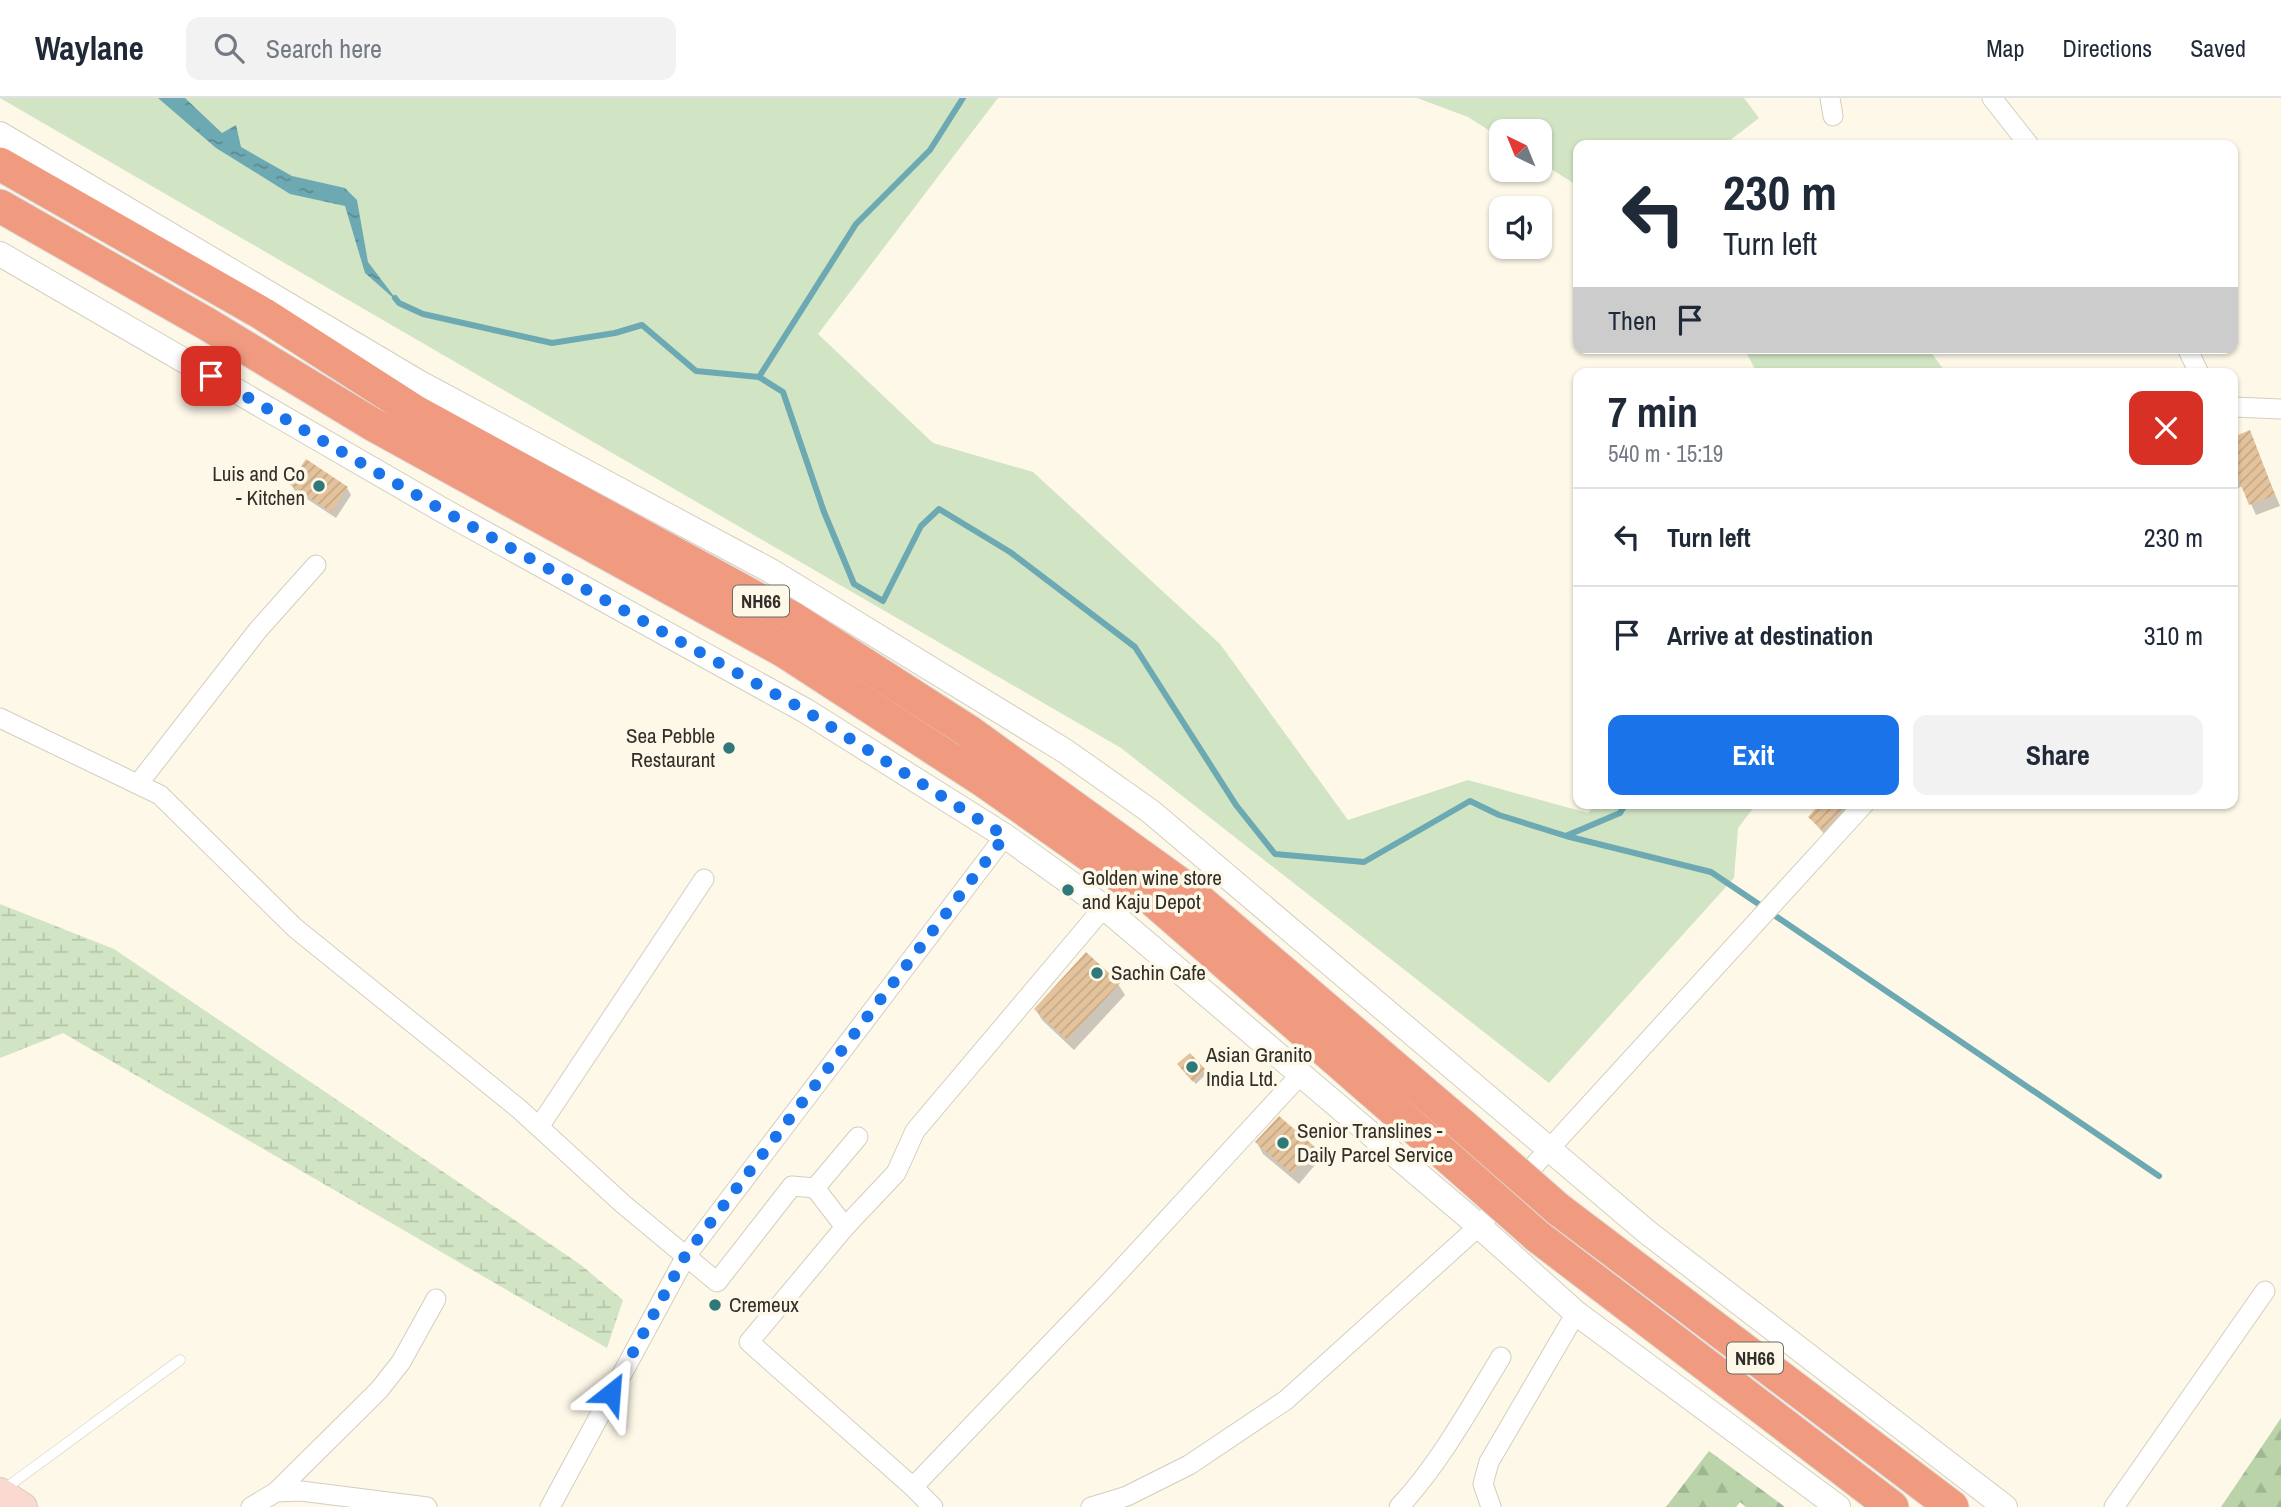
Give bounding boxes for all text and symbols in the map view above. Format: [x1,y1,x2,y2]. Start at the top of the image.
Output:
search box [186,17,676,80]
text: Waylane [35,26,144,70]
icon: search [210,29,248,67]
text: Search here [266,31,382,66]
text: Map [1986,32,2024,64]
text: Directions [2062,32,2152,64]
text: Saved [2190,32,2246,64]
north arrow [1489,119,1552,182]
map controls [1489,119,1552,259]
text: 230 m [1723,159,1837,225]
icon: left [1608,168,1699,259]
button: sound [1489,196,1552,259]
text: Turn left [1723,222,1817,265]
icon: arrive [1671,301,1709,339]
text: Then [1608,303,1657,338]
pin [181,346,241,406]
icon: arrive [192,357,230,395]
text: 7 min [1608,384,1698,440]
button: close [2129,391,2203,465]
text: 540 m · 15:19 [1608,438,1723,469]
place label: Luis and Co - Kitchen [212,459,305,512]
marker: Luis and Co - Kitchen [311,478,327,494]
icon: left [1608,518,1646,556]
text: Turn left [1667,520,1751,555]
text: 230 m [2144,520,2203,555]
road number: NH66 [733,586,789,616]
icon: arrive [1608,616,1646,654]
text: Arrive at destination [1667,618,1873,653]
text: 310 m [2144,618,2203,653]
button: Exit [1608,715,1899,795]
button: Share [1913,715,2203,795]
place label: Sea Pebble Restaurant [626,721,715,774]
marker: Sea Pebble Restaurant [721,740,737,756]
place label: Golden wine store and Kaju Depot [1082,863,1222,916]
marker: Golden wine store and Kaju Depot [1060,882,1076,898]
place label: Sachin Cafe [1111,958,1206,987]
marker: Sachin Cafe [1089,965,1105,981]
place label: Asian Granito India Ltd. [1205,1040,1312,1093]
marker: Asian Granito India Ltd. [1184,1059,1200,1075]
place label: Senior Translines - Daily Parcel Service [1297,1116,1453,1169]
marker: Senior Translines - Daily Parcel Service [1275,1135,1291,1151]
place label: Cremeux [729,1290,799,1319]
marker: Cremeux [707,1297,723,1313]
road number: NH66 [1727,1342,1783,1374]
position arrow [574,1356,648,1430]

